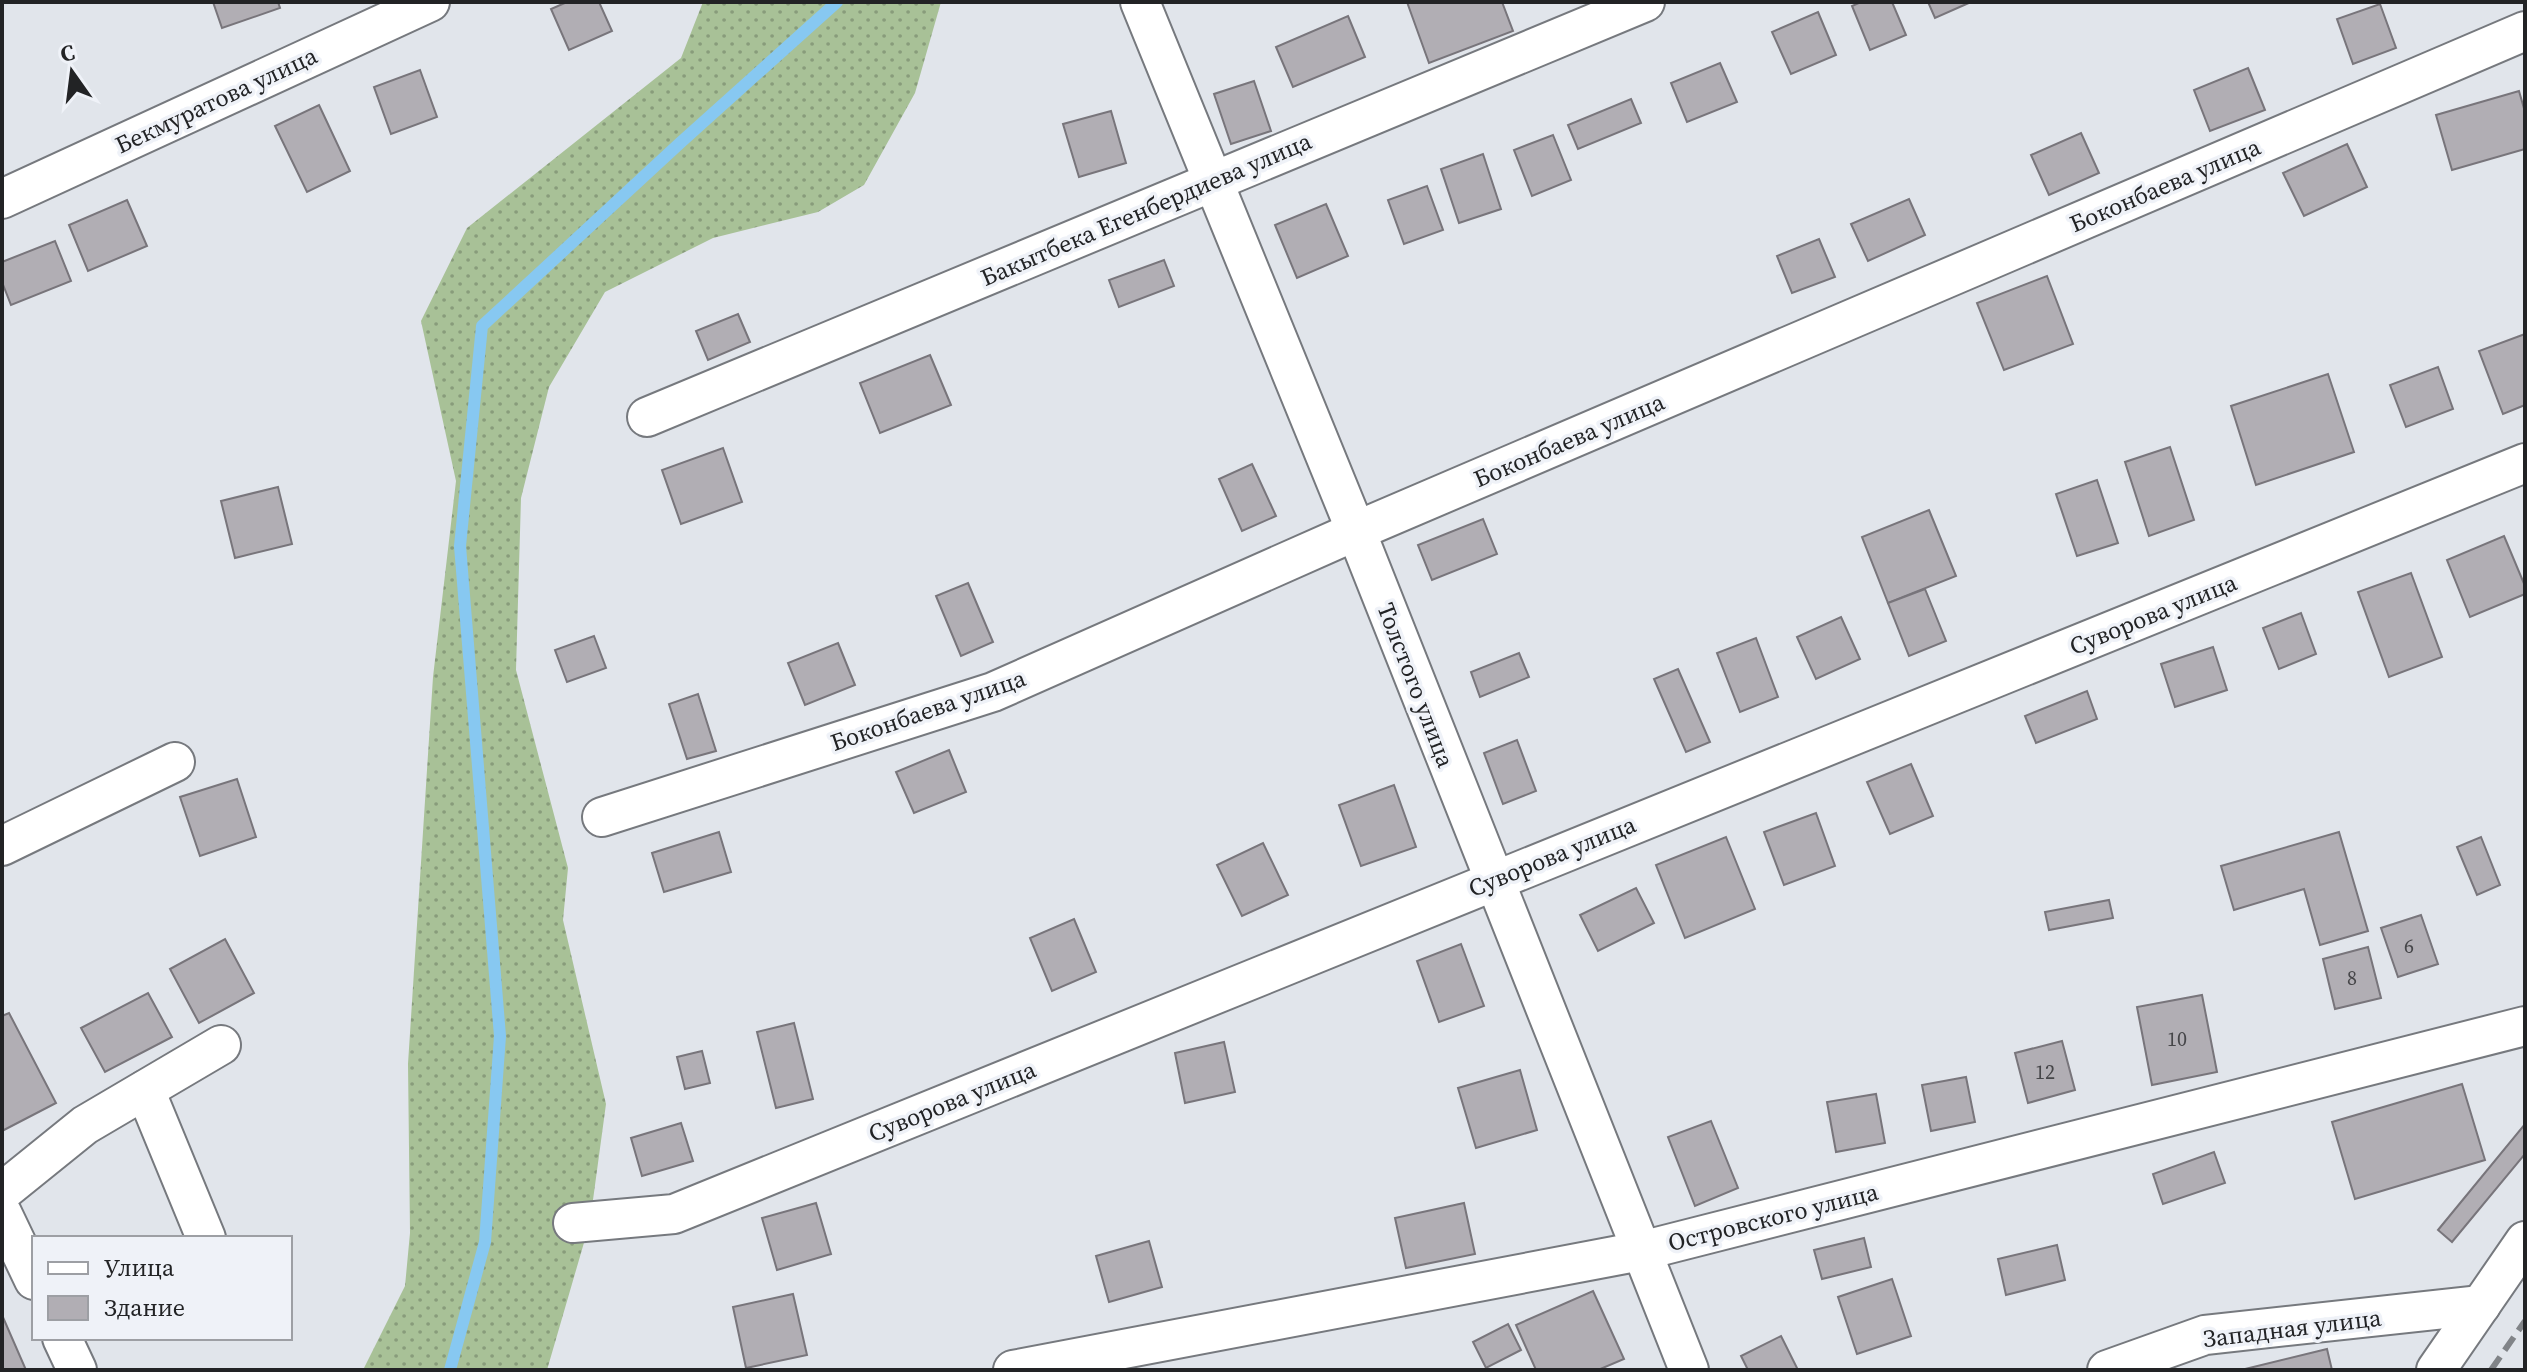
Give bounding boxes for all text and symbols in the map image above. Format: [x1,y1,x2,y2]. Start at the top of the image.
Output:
north arrow [32,32,112,112]
text: С [57,36,78,69]
street label: Бекмуратова улица [110,38,323,161]
street label: Бакытбека Егенбердиева улица [976,124,1317,294]
street label: Боконбаева улица [2065,130,2266,240]
street label: Боконбаева улица [1469,385,1670,495]
street label: Суворова улица [2064,565,2242,663]
street label: Толстого улица [1369,598,1463,773]
street label: Боконбаева улица [826,661,1031,759]
street label: Суворова улица [1463,807,1641,905]
house number: 6 [2404,932,2414,960]
house number: 8 [2347,964,2357,992]
house number: 10 [2167,1025,2187,1053]
street label: Суворова улица [863,1052,1041,1150]
house number: 12 [2035,1058,2055,1086]
street label: Островского улица [1664,1175,1882,1259]
legend [32,1236,292,1340]
text: Улица [104,1251,175,1284]
text: Здание [104,1291,185,1324]
street label: Западная улица [2201,1301,2384,1355]

